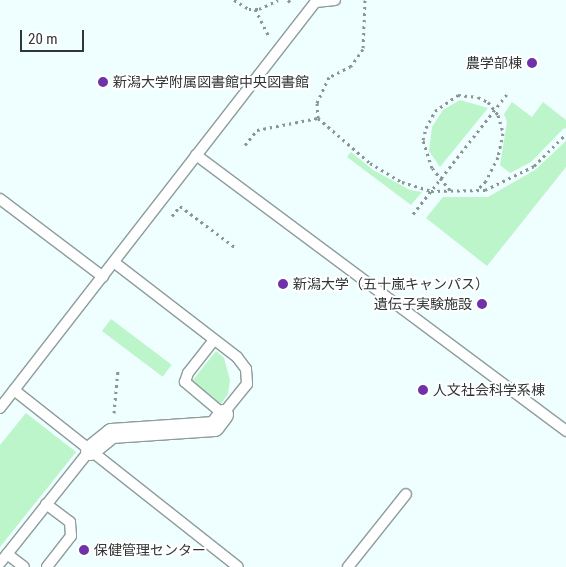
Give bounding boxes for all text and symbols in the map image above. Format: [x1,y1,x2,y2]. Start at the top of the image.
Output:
scale bar [22,20,86,52]
text: 20 m [28,30,58,48]
place label: 農学部棟 [466,55,522,71]
marker: 農学部棟 [526,57,538,69]
place label: 新潟大学附属図書館中央図書館 [113,74,309,90]
marker: 新潟大学附属図書館中央図書館 [97,76,109,88]
place label: 新潟大学（五十嵐キャンパス） [293,276,489,292]
marker: 新潟大学（五十嵐キャンパス） [277,278,289,290]
place label: 遺伝子実験施設 [374,296,472,312]
marker: 遺伝子実験施設 [476,298,488,310]
place label: 人文社会科学系棟 [433,382,545,398]
marker: 人文社会科学系棟 [417,384,429,396]
place label: 保健管理センター [94,542,206,558]
marker: 保健管理センター [78,544,90,556]

